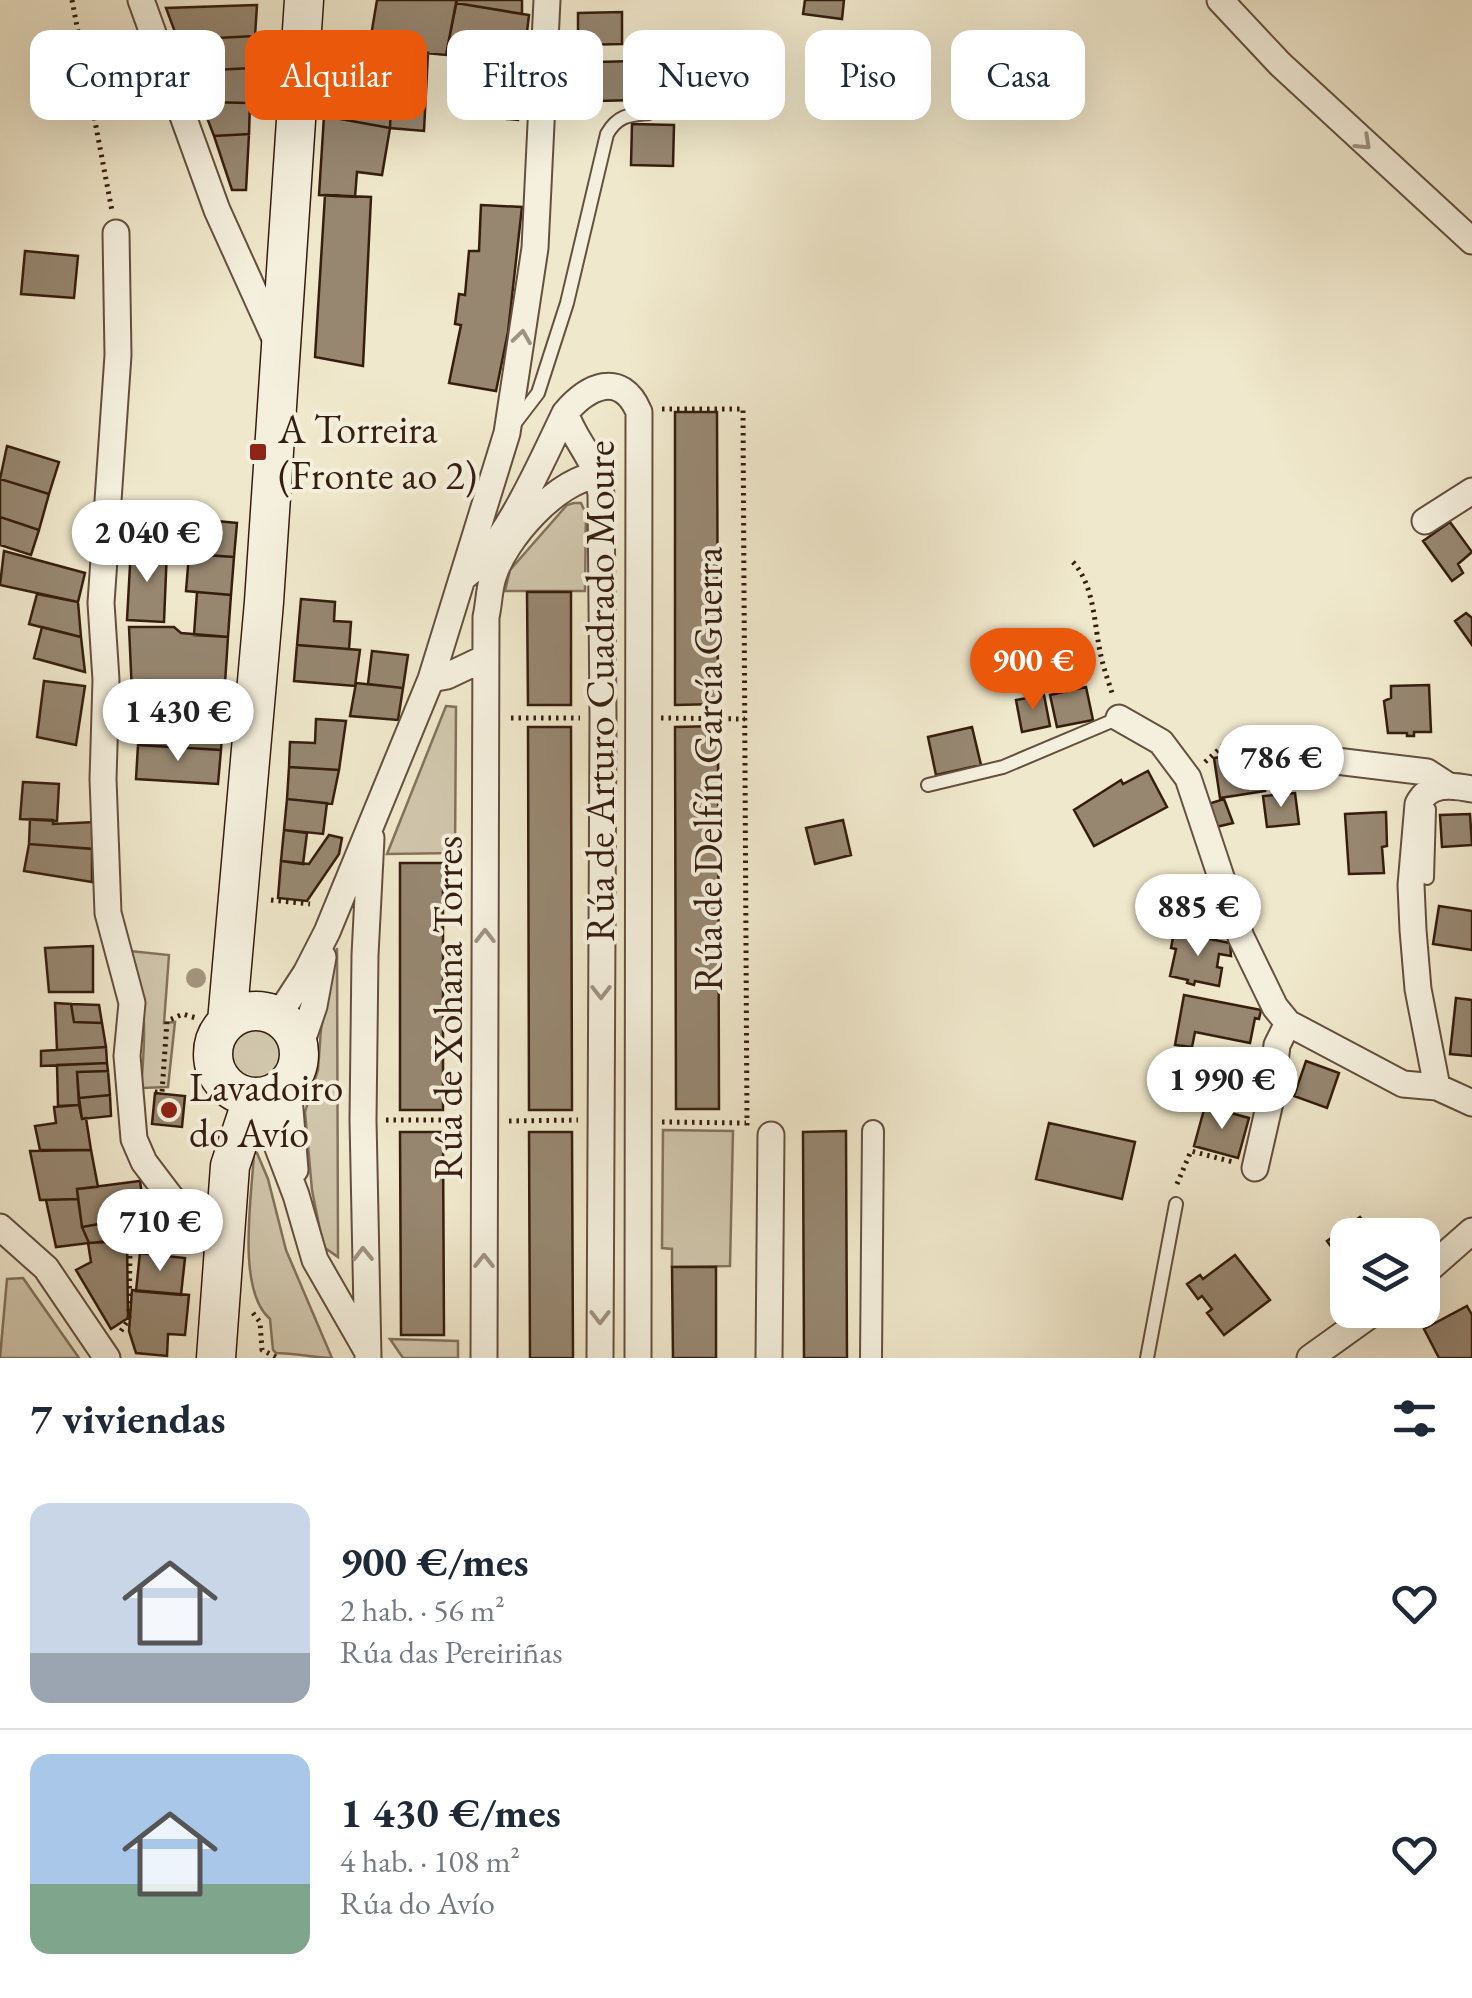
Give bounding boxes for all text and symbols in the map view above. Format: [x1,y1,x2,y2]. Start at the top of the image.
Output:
chip: Comprar [30,30,225,120]
chip: Alquilar [245,30,427,120]
chip: Filtros [447,30,603,120]
chip: Nuevo [623,30,785,120]
chip: Piso [805,30,931,120]
chip: Casa [951,30,1085,120]
one-way arrow [1352,131,1370,149]
one-way arrow [510,328,531,345]
place label: A Torreira (Fronte ao 2) [277,403,477,501]
street label: Rúa de Arturo Cuadrado Moure [574,440,626,942]
marker: A Torreira (Fronte ao 2) [247,441,269,463]
pin: 2 040 € [55,500,239,585]
text: 2 040 € [94,511,200,553]
street label: Rúa de Delfín García Guerra [682,547,734,991]
pin: 900 € [963,628,1103,713]
text: 900 € [992,639,1074,681]
pin: 1 430 € [86,679,270,764]
text: 1 430 € [125,690,231,732]
pin: 786 € [1211,725,1351,810]
text: 786 € [1240,736,1322,778]
street label: Rúa de Xohana Torres [422,836,474,1180]
pin: 885 € [1128,874,1268,959]
text: 885 € [1157,885,1239,927]
one-way arrow [474,927,496,942]
one-way arrow [590,986,612,1001]
pin: 1 990 € [1130,1047,1314,1132]
text: 1 990 € [1169,1058,1275,1100]
place label: Lavadoiro do Avío [189,1061,343,1159]
marker: Lavadoiro do Avío [158,1099,180,1121]
pin: 710 € [90,1189,230,1274]
text: 710 € [119,1200,201,1242]
map controls [1330,1218,1440,1328]
button: layers [1330,1218,1440,1328]
one-way arrow [353,1245,374,1261]
one-way arrow [473,1252,495,1268]
one-way arrow [589,1310,611,1326]
text: 7 viviendas [30,1391,226,1446]
icon: filters [1387,1391,1442,1446]
text: 900 €/mes [340,1534,529,1589]
icon: home [110,1543,230,1663]
icon: heart [1387,1576,1442,1631]
text: 2 hab. · 56 m² [340,1589,505,1631]
text: Rúa das Pereiriñas [340,1631,563,1673]
text: 1 430 €/mes [340,1785,561,1840]
icon: home [110,1794,230,1914]
icon: heart [1387,1827,1442,1882]
text: 4 hab. · 108 m² [340,1840,520,1882]
text: Rúa do Avío [340,1882,495,1924]

